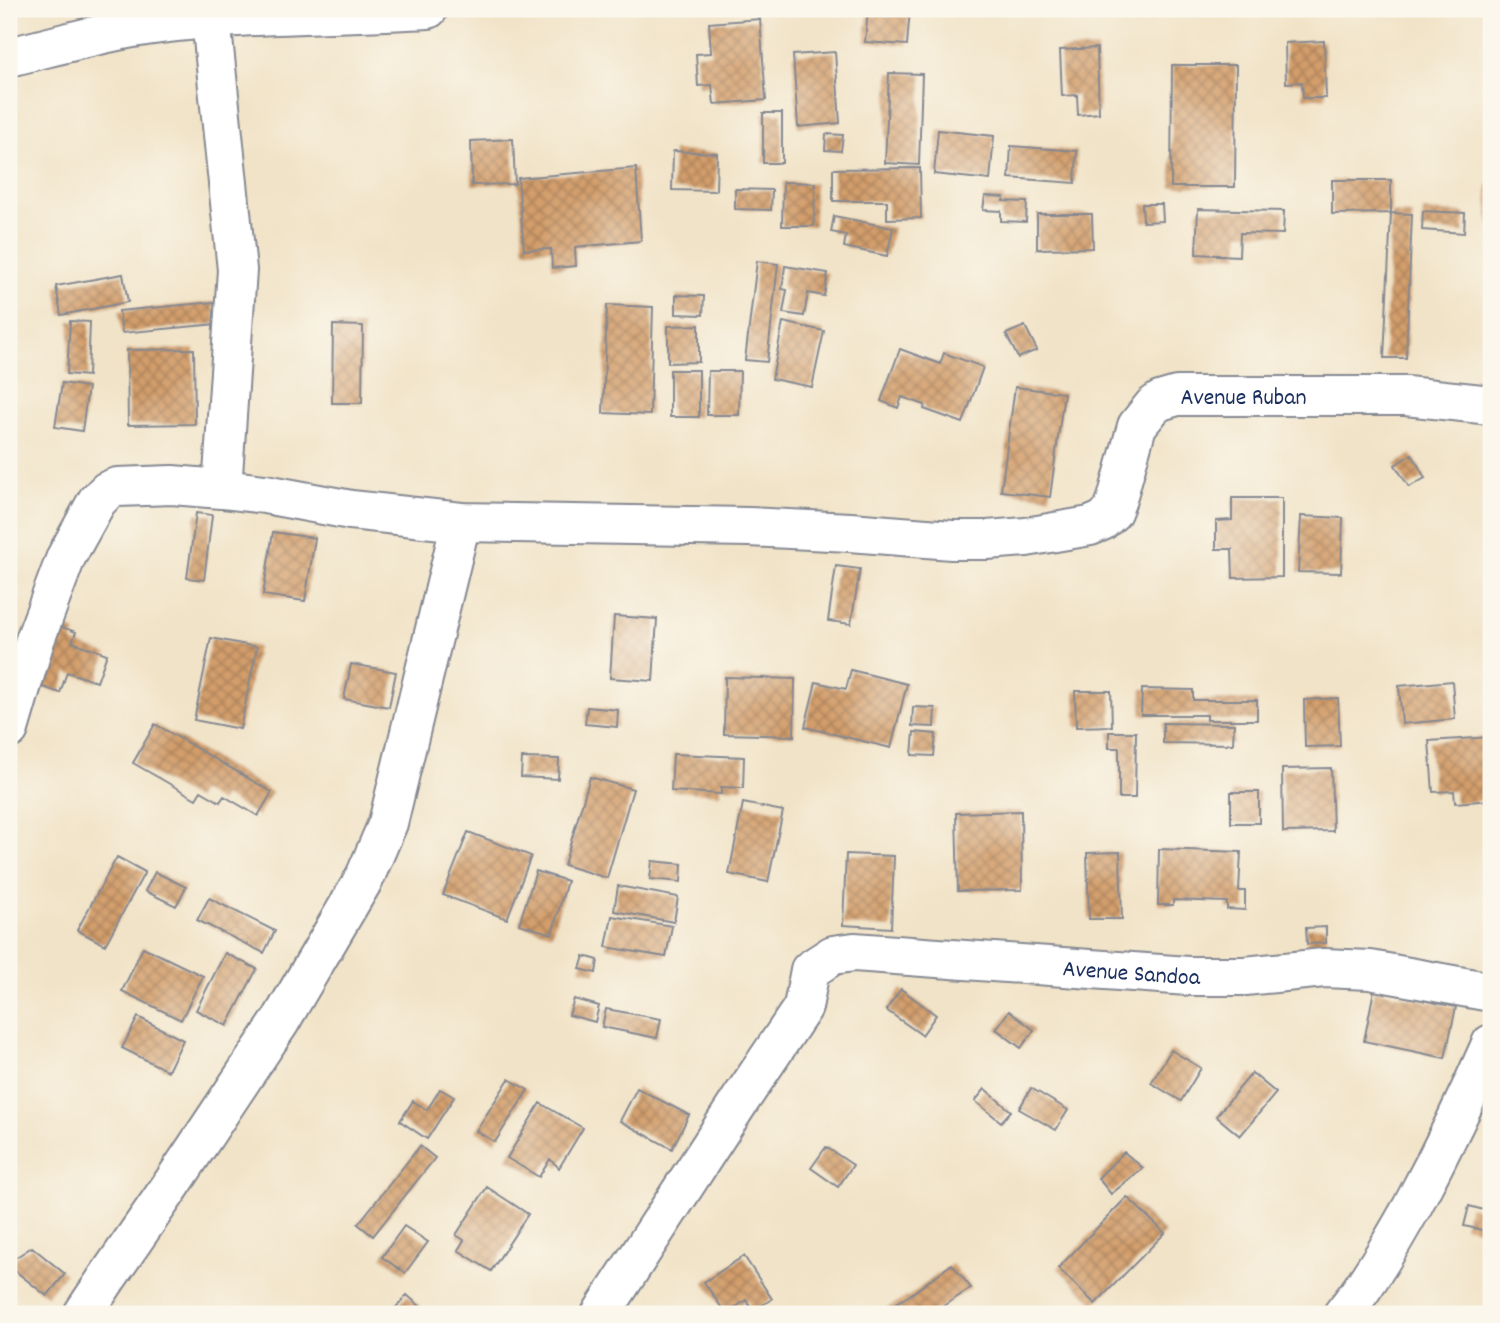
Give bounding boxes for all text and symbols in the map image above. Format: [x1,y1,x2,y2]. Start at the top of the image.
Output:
street label: Avenue Ruban [1181,382,1307,416]
street label: Avenue Sandoa [1062,953,1201,996]

